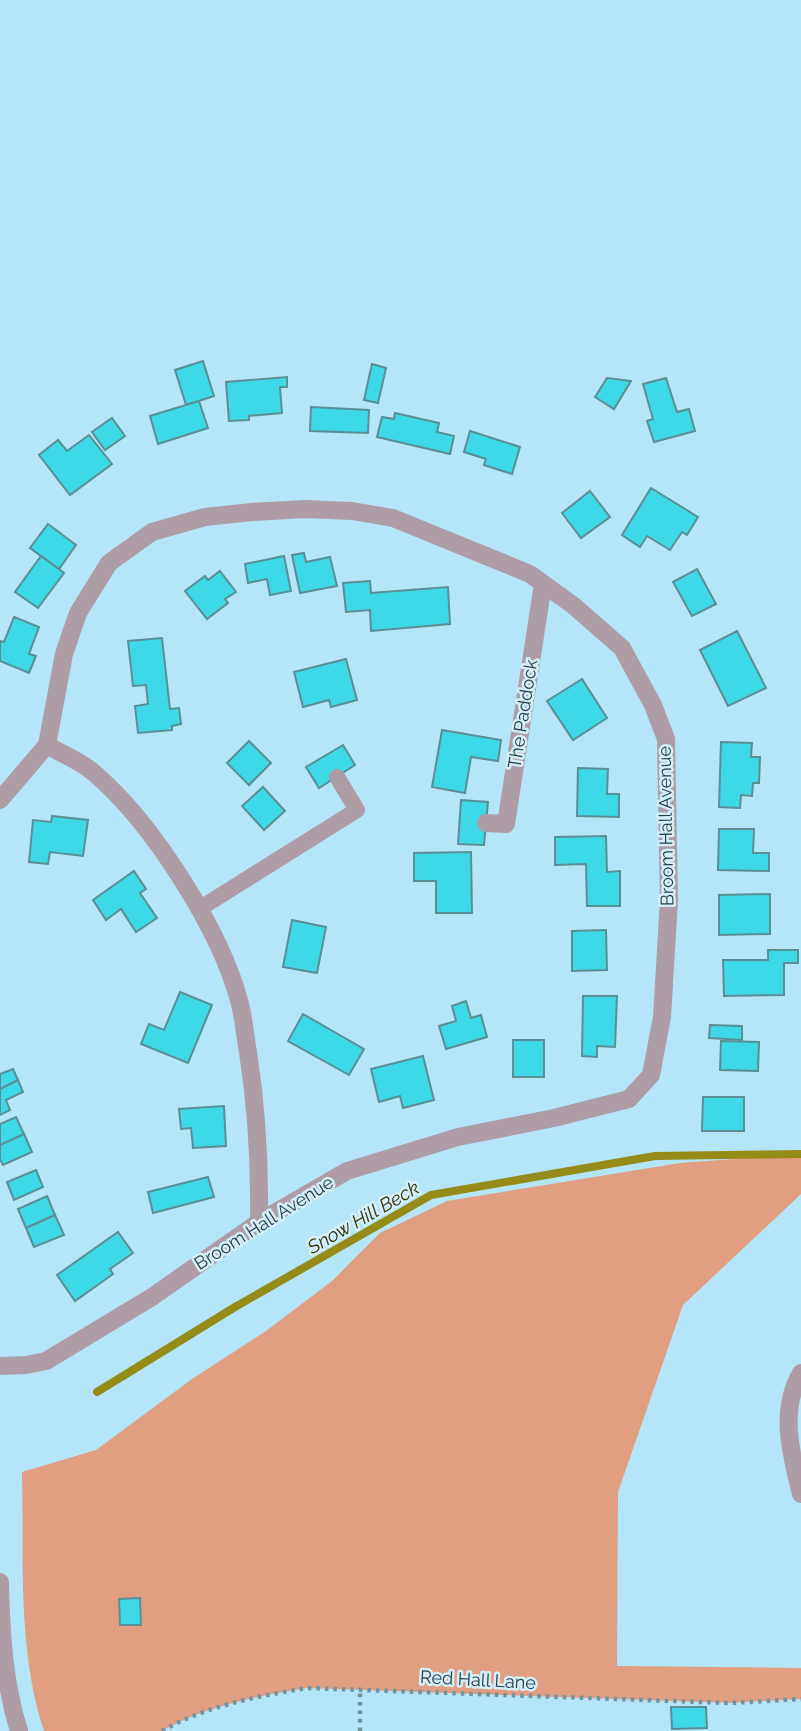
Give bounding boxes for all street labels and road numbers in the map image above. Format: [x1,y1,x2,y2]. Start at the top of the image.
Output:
street label: The Paddock [504,657,542,770]
street label: Broom Hall Avenue [654,745,677,906]
street label: Broom Hall Avenue [190,1171,338,1274]
street label: Red Hall Lane [420,1666,537,1693]

